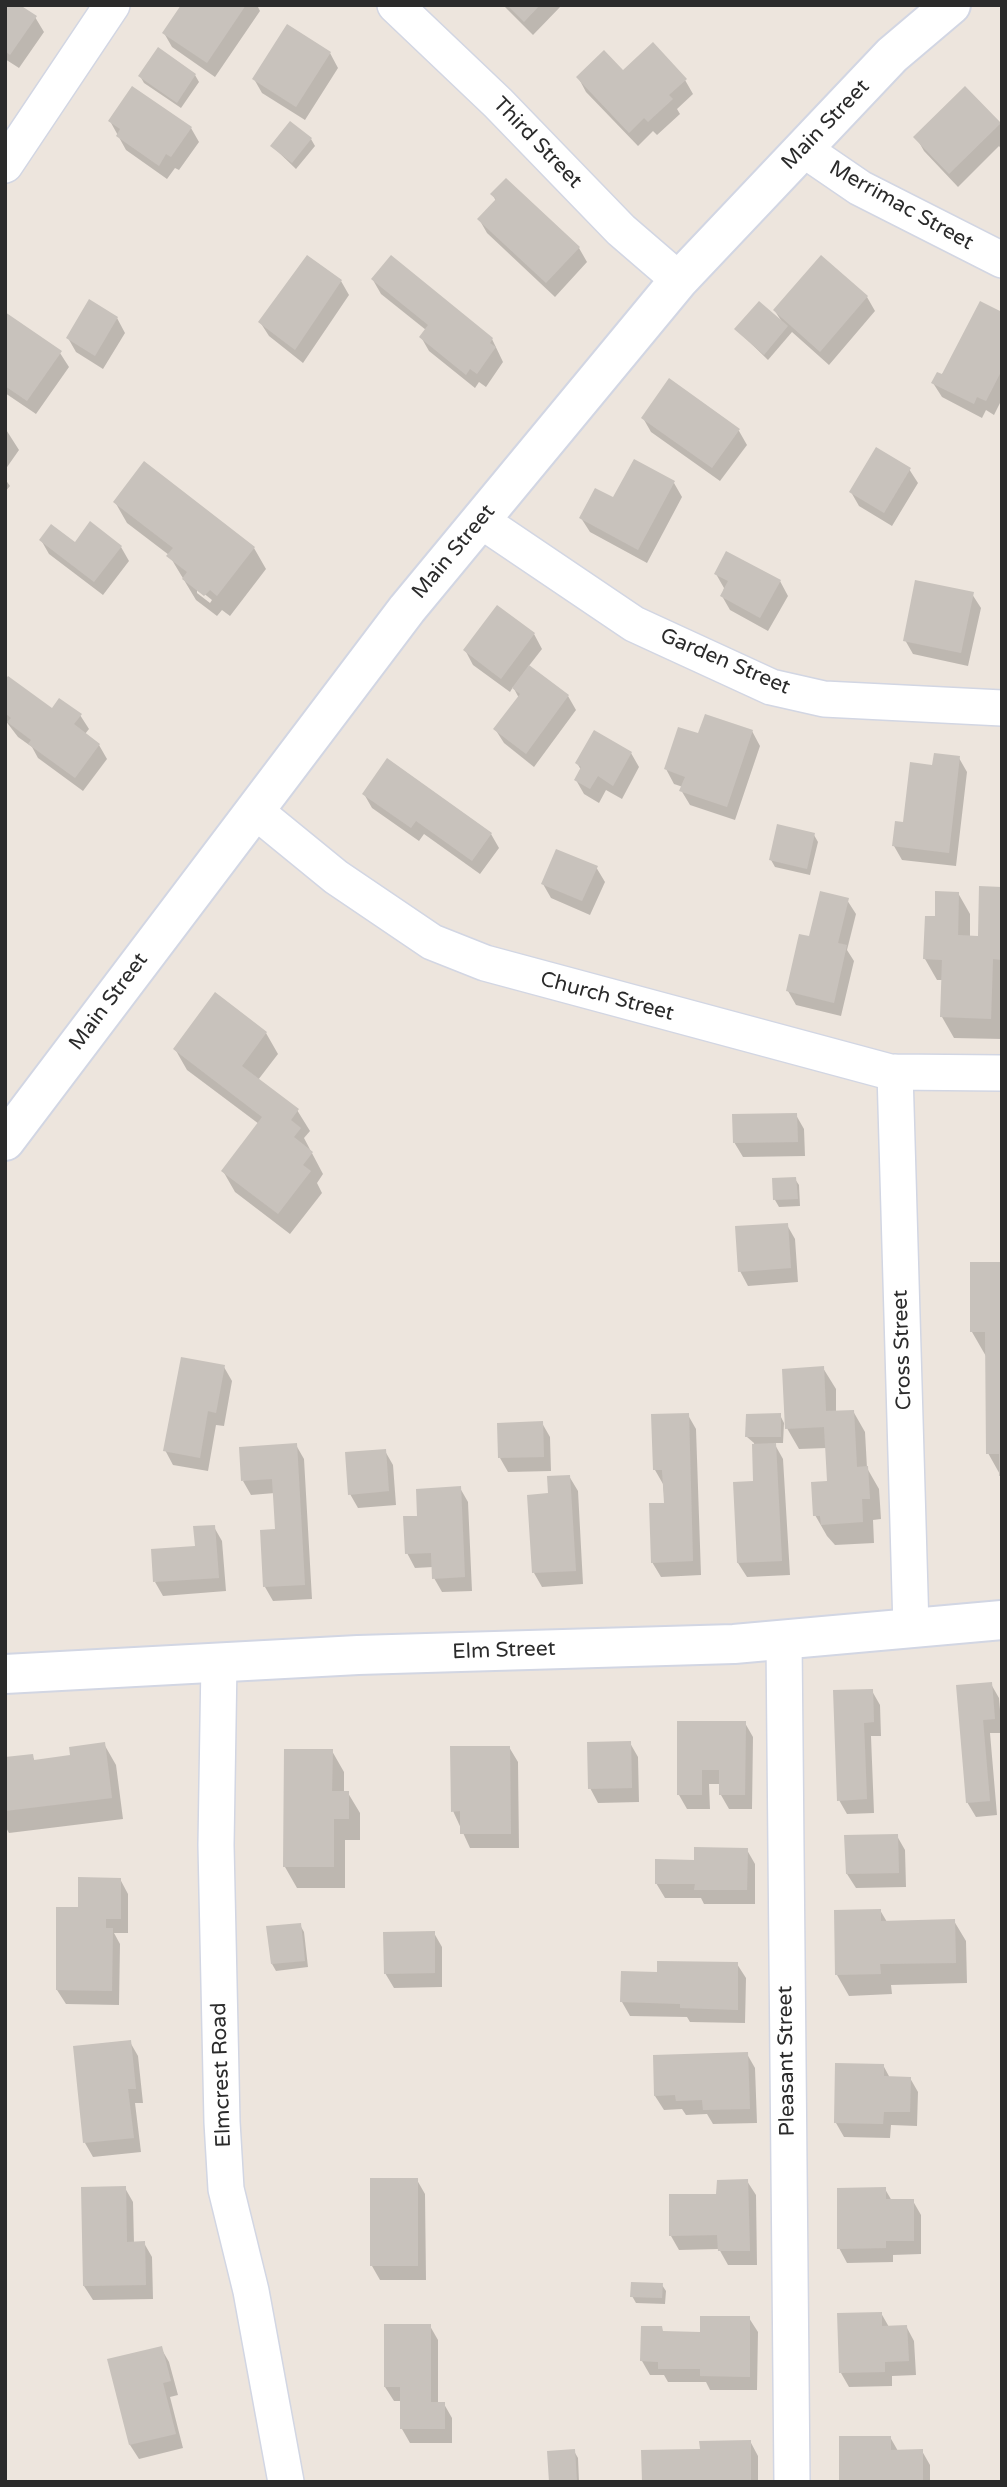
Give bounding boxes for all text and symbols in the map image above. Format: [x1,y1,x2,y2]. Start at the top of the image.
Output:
street label: Main Street [777,75,875,175]
street label: Third Street [487,92,587,194]
street label: Merrimac Street [825,156,977,256]
street label: Main Street [407,500,501,604]
street label: Garden Street [656,623,794,701]
street label: Main Street [64,948,154,1056]
street label: Church Street [537,967,677,1027]
street label: Cross Street [888,1289,918,1411]
street label: Elm Street [452,1637,556,1665]
street label: Pleasant Street [773,1985,801,2137]
street label: Elmcrest Road [207,2002,237,2148]

